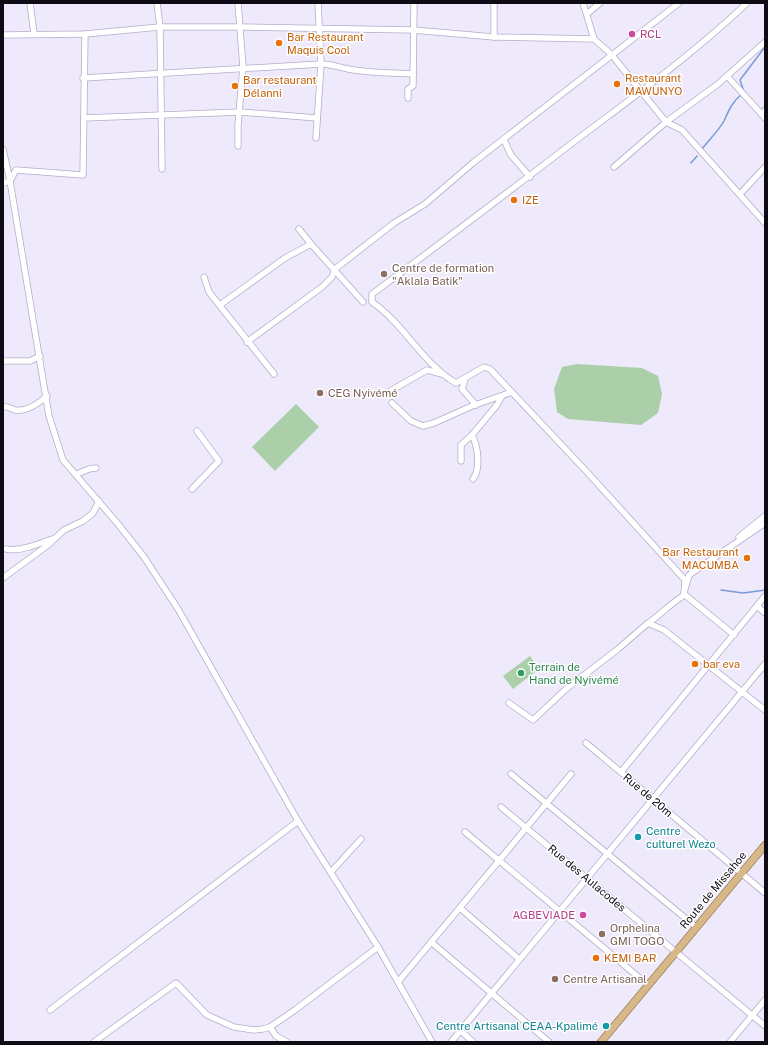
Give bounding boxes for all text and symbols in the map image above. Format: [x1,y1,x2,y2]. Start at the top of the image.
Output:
place label: RCL [640,28,661,40]
marker: RCL [627,29,637,39]
place label: Bar Restaurant Maquis Cool [287,31,364,56]
marker: Bar Restaurant Maquis Cool [274,38,284,48]
place label: Restaurant MAWUNYO [625,72,682,97]
place label: Bar restaurant Délanni [243,74,317,99]
marker: Restaurant MAWUNYO [612,79,622,89]
marker: Bar restaurant Délanni [230,81,240,91]
place label: IZE [522,194,539,206]
marker: IZE [509,195,519,205]
place label: Centre de formation "Aklala Batik" [392,262,494,287]
marker: Centre de formation "Aklala Batik" [379,269,389,279]
place label: CEG Nyivémé [328,387,397,399]
marker: CEG Nyivémé [315,388,325,398]
place label: Bar Restaurant MACUMBA [662,546,739,571]
marker: Bar Restaurant MACUMBA [742,553,752,563]
place label: bar eva [703,658,740,670]
marker: bar eva [690,659,700,669]
place label: Terrain de Hand de Nyivémé [529,661,619,686]
marker: Terrain de Hand de Nyivémé [516,668,526,678]
street label: Rue de 20m [621,771,675,819]
place label: Centre culturel Wezo [646,825,716,850]
marker: Centre culturel Wezo [633,832,643,842]
street label: Rue des Aulacodes [546,842,628,914]
street label: Route de Missahoe [677,849,749,931]
place label: AGBEVIADE [512,909,575,921]
marker: AGBEVIADE [578,910,588,920]
place label: Orphelina GMI TOGO [610,922,664,947]
marker: Orphelina GMI TOGO [597,929,607,939]
place label: KEMI BAR [604,952,657,964]
marker: KEMI BAR [591,953,601,963]
place label: Centre Artisanal [563,973,647,985]
marker: Centre Artisanal [550,974,560,984]
place label: Centre Artisanal CEAA-Kpalimé [436,1020,598,1032]
marker: Centre Artisanal CEAA-Kpalimé [601,1021,611,1031]

